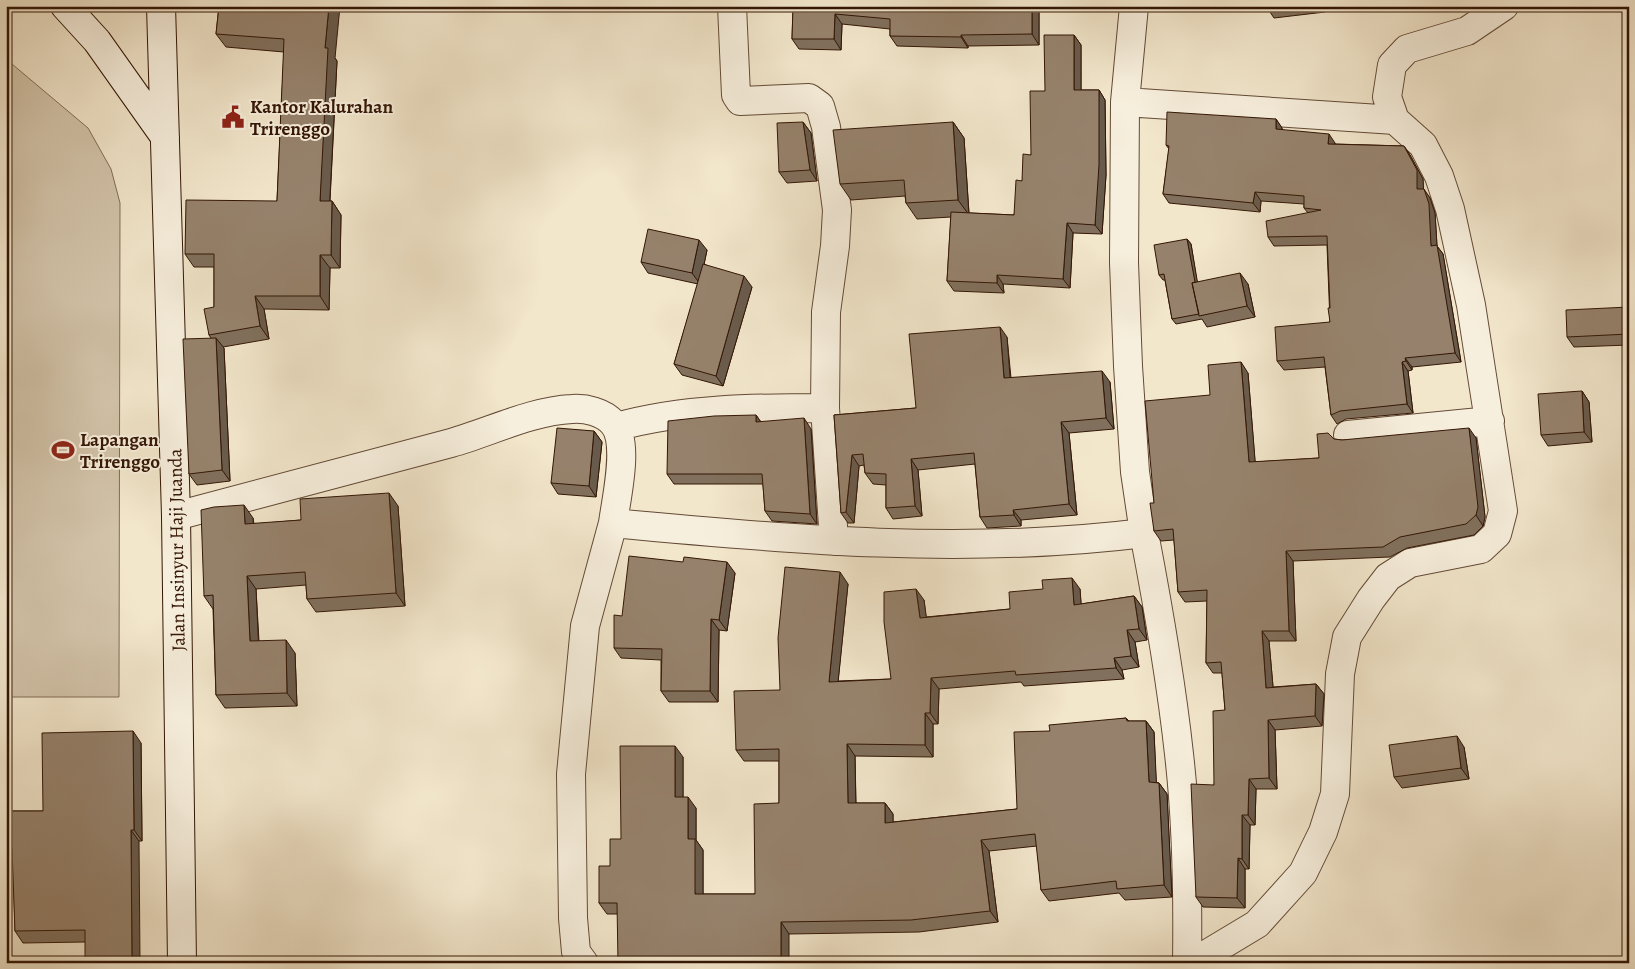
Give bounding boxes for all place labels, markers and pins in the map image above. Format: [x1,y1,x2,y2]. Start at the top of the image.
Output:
place label: Kantor Kalurahan Trirenggo [250,94,394,142]
public building icon: Kantor Kalurahan Trirenggo [220,104,246,130]
place label: Lapangan Trirenggo [80,427,160,475]
sports icon: Lapangan Trirenggo [50,437,76,463]

